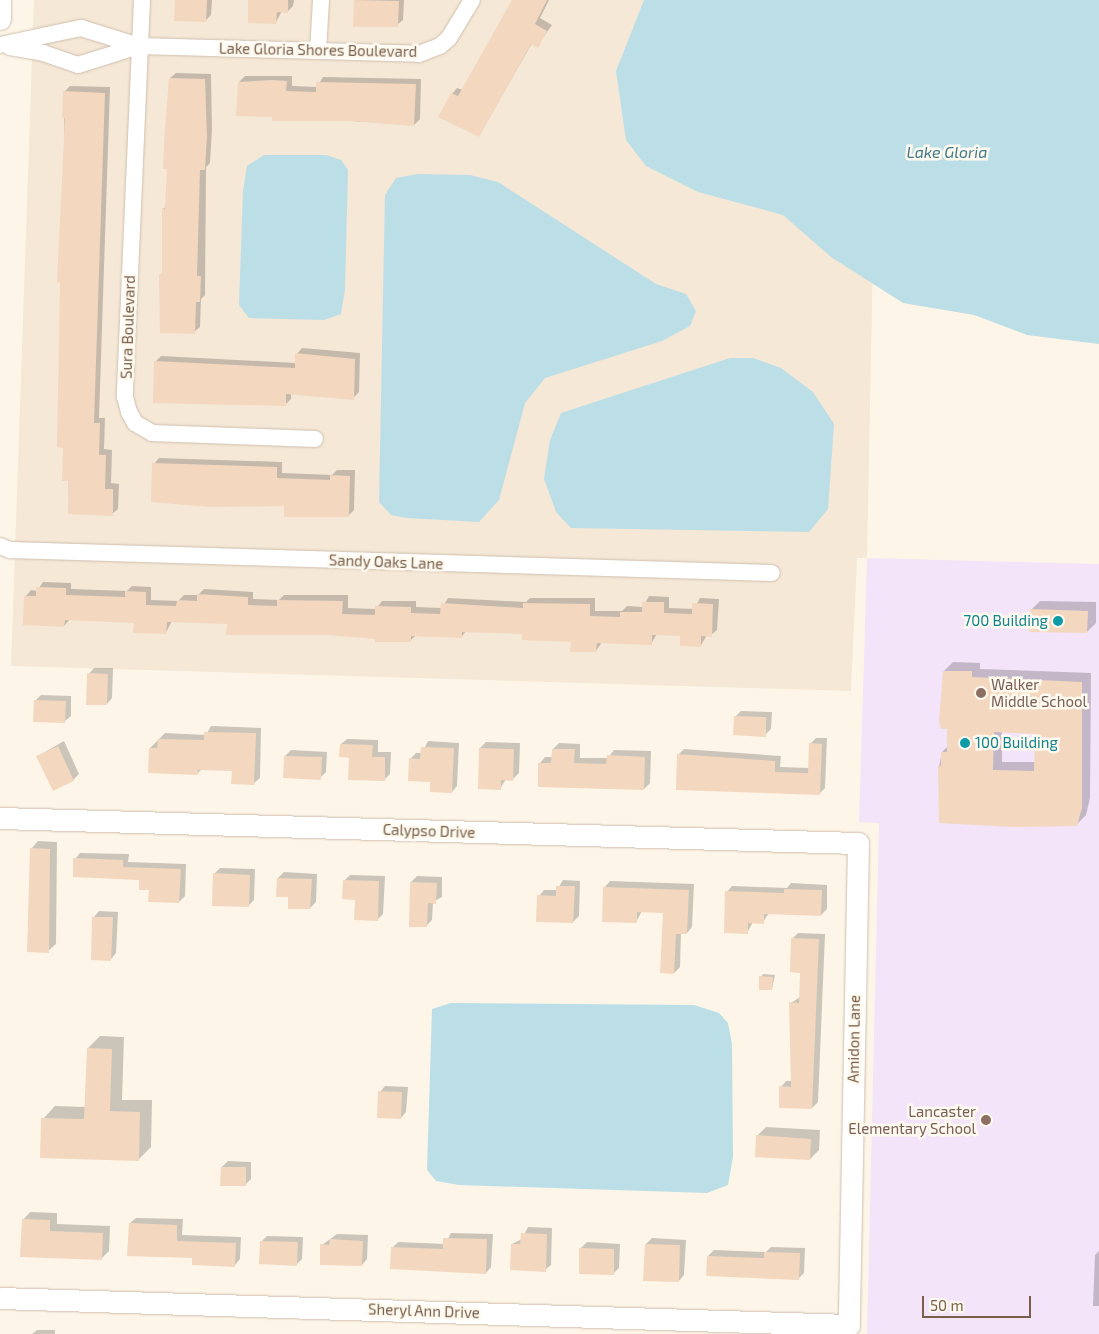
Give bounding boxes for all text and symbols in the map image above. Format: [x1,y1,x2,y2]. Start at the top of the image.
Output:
street label: Lake Gloria Shores Boulevard [219,39,417,61]
water label: Lake Gloria [907,142,987,162]
street label: Sura Boulevard [117,275,139,379]
street label: Sandy Oaks Lane [328,551,444,573]
place label: 700 Building [963,612,1048,630]
marker: 700 Building [1052,615,1064,627]
place label: Walker Middle School [991,675,1087,710]
marker: Walker Middle School [975,687,987,699]
place label: 100 Building [975,734,1058,752]
marker: 100 Building [959,737,971,749]
street label: Calypso Drive [382,820,476,842]
street label: Amidon Lane [844,995,864,1083]
place label: Lancaster Elementary School [848,1102,976,1137]
marker: Lancaster Elementary School [980,1114,992,1126]
scale bar [924,1286,1033,1318]
text: 50 m [930,1296,964,1314]
street label: Sheryl Ann Drive [367,1300,481,1322]

